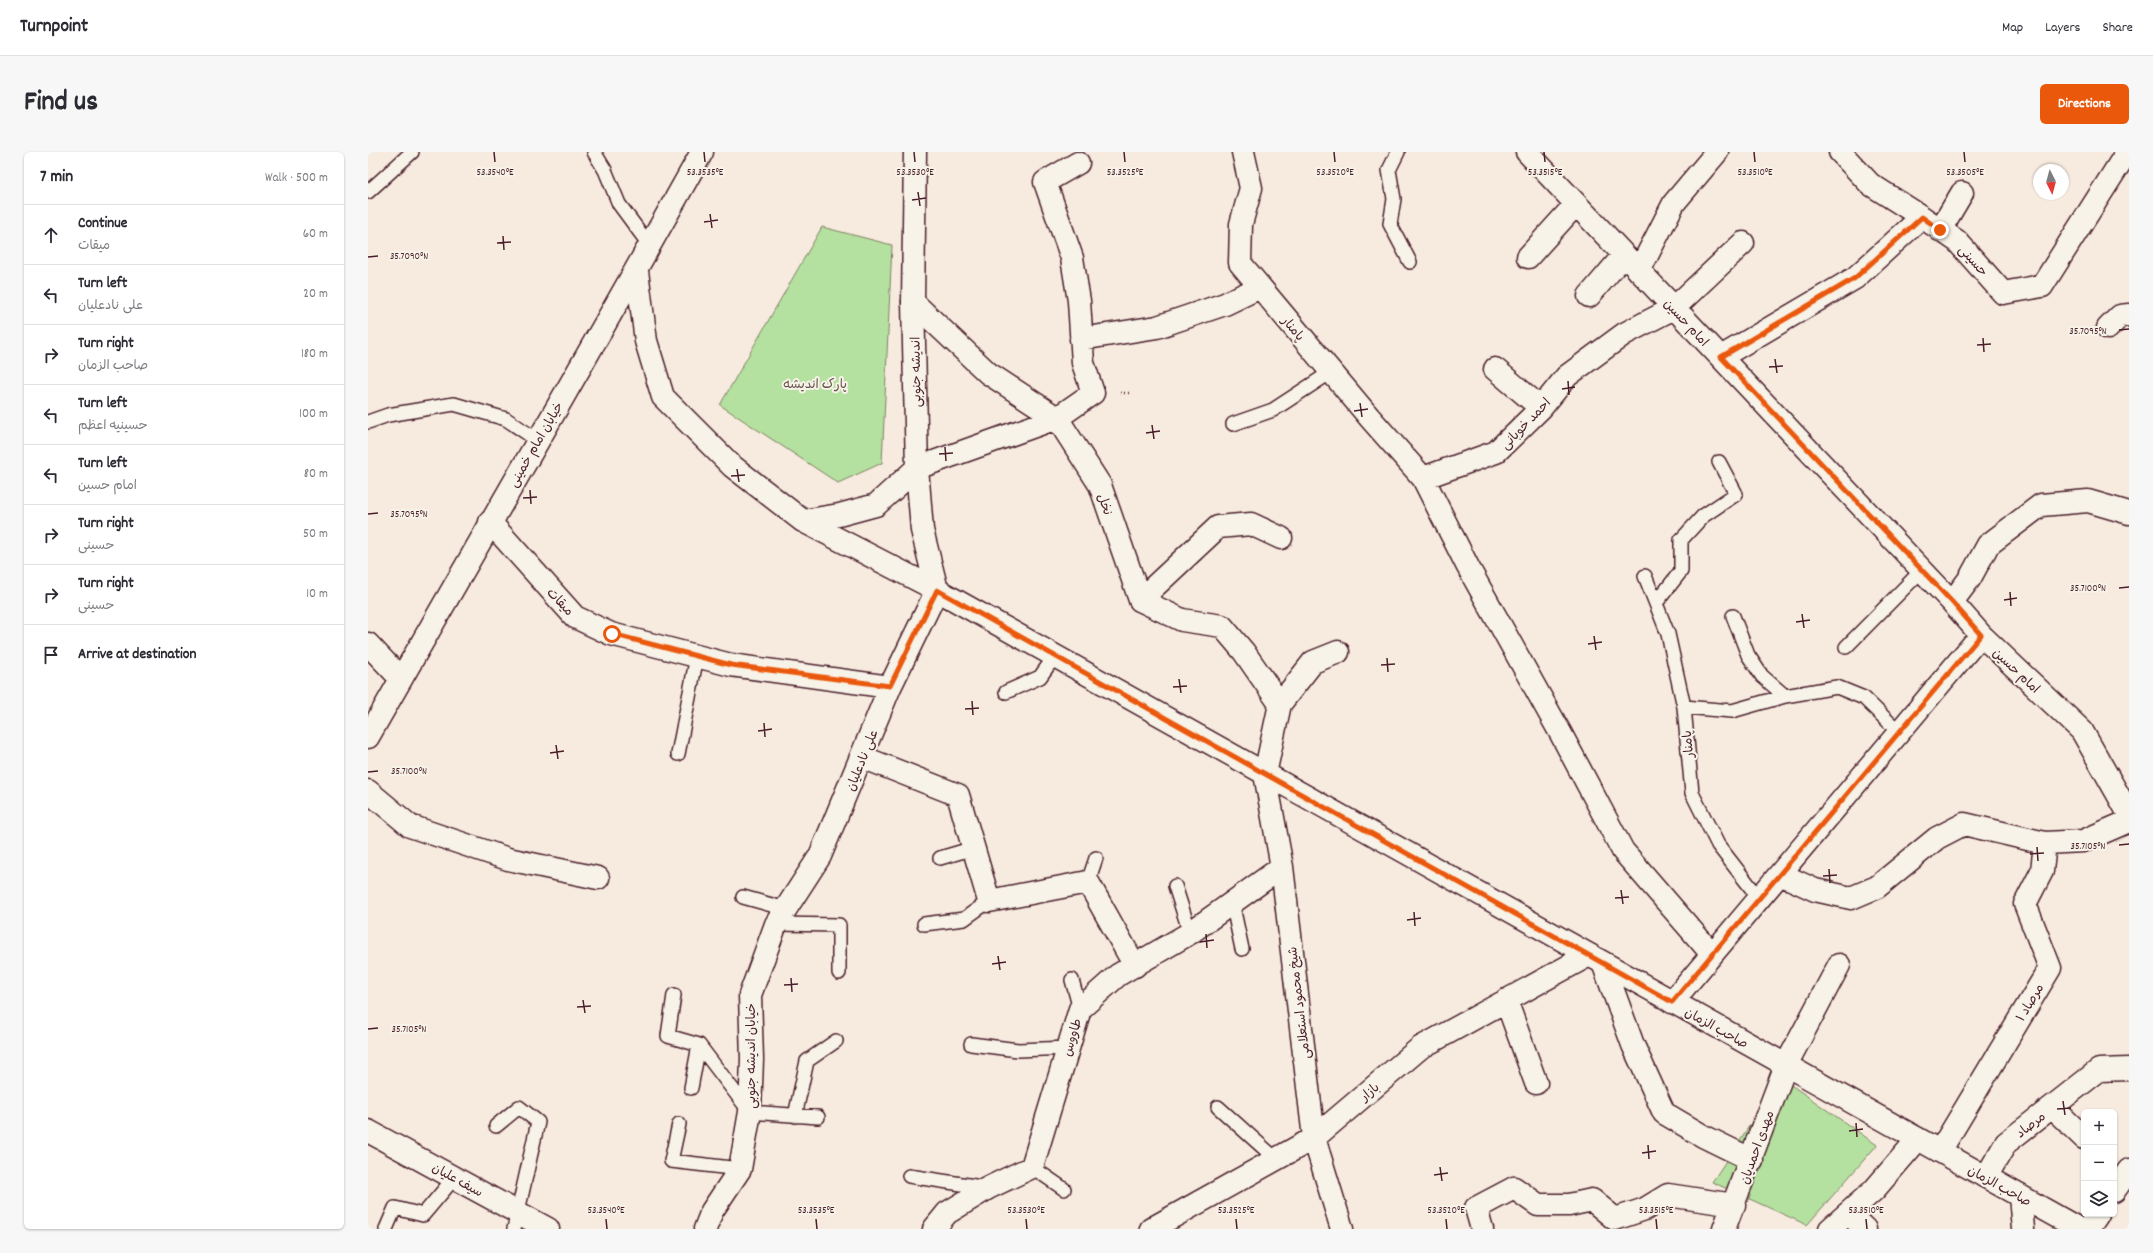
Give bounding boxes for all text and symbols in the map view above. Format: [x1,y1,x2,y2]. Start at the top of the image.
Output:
text: Turnpoint [20,14,88,41]
text: Map [2002,18,2023,38]
text: Layers [2045,18,2080,38]
text: Share [2102,18,2133,38]
text: Find us [24,84,98,124]
button: Directions [2040,84,2129,124]
north arrow [2033,164,2069,200]
text: 7 min [40,166,73,190]
text: 53.3540°E [476,166,514,180]
text: 53.3535°E [687,166,724,180]
text: 53.3530°E [896,166,934,180]
text: 53.3525°E [1107,166,1144,180]
text: 53.3520°E [1316,166,1354,180]
text: 53.3515°E [1528,166,1563,180]
text: 53.3510°E [1737,166,1773,180]
text: 53.3505°E [1946,166,1984,180]
text: Walk · 500 m [265,169,328,188]
text: Continue [78,213,127,235]
route end [1931,221,1949,239]
icon: ahead [40,224,62,246]
text: 60 m [303,225,328,244]
text: میقات [78,237,110,256]
street label: حسینی [1953,242,1991,282]
text: 35.7090°N [390,250,428,264]
text: Turn left [78,273,127,295]
icon: left [40,284,62,306]
text: 20 m [303,285,328,304]
street label: امام حسین [1658,296,1712,352]
text: علی نادعلیان [78,297,143,316]
street label: پامنار [1275,312,1308,346]
text: 35.7095°N [2069,325,2107,339]
text: Turn right [78,333,134,355]
street label: اندیشه جنوبی [907,337,928,407]
icon: right [40,344,62,366]
text: 180 m [301,345,328,364]
text: صاحب الزمان [78,357,148,376]
park label: پارک اندیشه [783,376,847,395]
text: Turn left [78,393,127,415]
street label: احمد خوبانی [1497,395,1556,455]
street label: خیابان امام خمینی [505,399,569,491]
icon: left [40,404,62,426]
text: 100 m [299,405,328,424]
text: حسینیه اعظم [78,417,148,436]
text: Turn left [78,453,127,475]
icon: left [40,464,62,486]
text: 80 m [304,465,328,484]
text: امام حسین [78,477,137,496]
street label: نخل [1091,491,1116,518]
text: 35.7095°N [390,508,428,522]
text: Turn right [78,513,134,535]
icon: right [40,524,62,546]
text: 50 m [303,525,328,544]
text: حسینی [78,537,114,556]
text: Turn right [78,573,134,595]
text: 35.7100°N [2070,582,2106,596]
icon: right [40,584,62,606]
street label: میقات [541,584,577,621]
text: 10 m [306,585,328,604]
text: حسینی [78,597,114,616]
route start [603,625,621,643]
icon: arrive [40,644,62,666]
text: Arrive at destination [78,644,196,666]
street label: امام حسین [1987,645,2043,699]
street label: علی نادعلیان [842,727,884,795]
street label: پامنار [1679,729,1700,759]
text: 35.7100°N [391,765,427,779]
text: 35.7105°N [2071,840,2106,854]
street label: شیخ محمود استعلامی [1284,945,1317,1060]
street label: مرصاد ۱ [2012,981,2050,1026]
street label: خیابان اندیشه جنوبی [743,1003,762,1109]
street label: صاحب الزمان [1681,1004,1751,1054]
street label: طاووس [1059,1016,1088,1059]
text: 35.7105°N [392,1023,427,1037]
street label: بازار [1356,1079,1385,1107]
street label: مهدی احمدیان [1736,1108,1781,1187]
street label: مرصاد [2013,1108,2051,1144]
map controls [2081,1109,2117,1217]
button: + [2081,1109,2117,1145]
button: − [2081,1145,2117,1181]
street label: سیف علیان [428,1159,486,1203]
street label: صاحب الزمان [1964,1162,2034,1212]
button: layers [2081,1181,2117,1217]
text: 53.3540°E [587,1204,625,1218]
text: 53.3535°E [798,1204,835,1218]
text: 53.3530°E [1007,1204,1045,1218]
text: 53.3525°E [1218,1204,1255,1218]
text: 53.3520°E [1427,1204,1465,1218]
text: 53.3515°E [1639,1204,1674,1218]
text: 53.3510°E [1848,1204,1884,1218]

